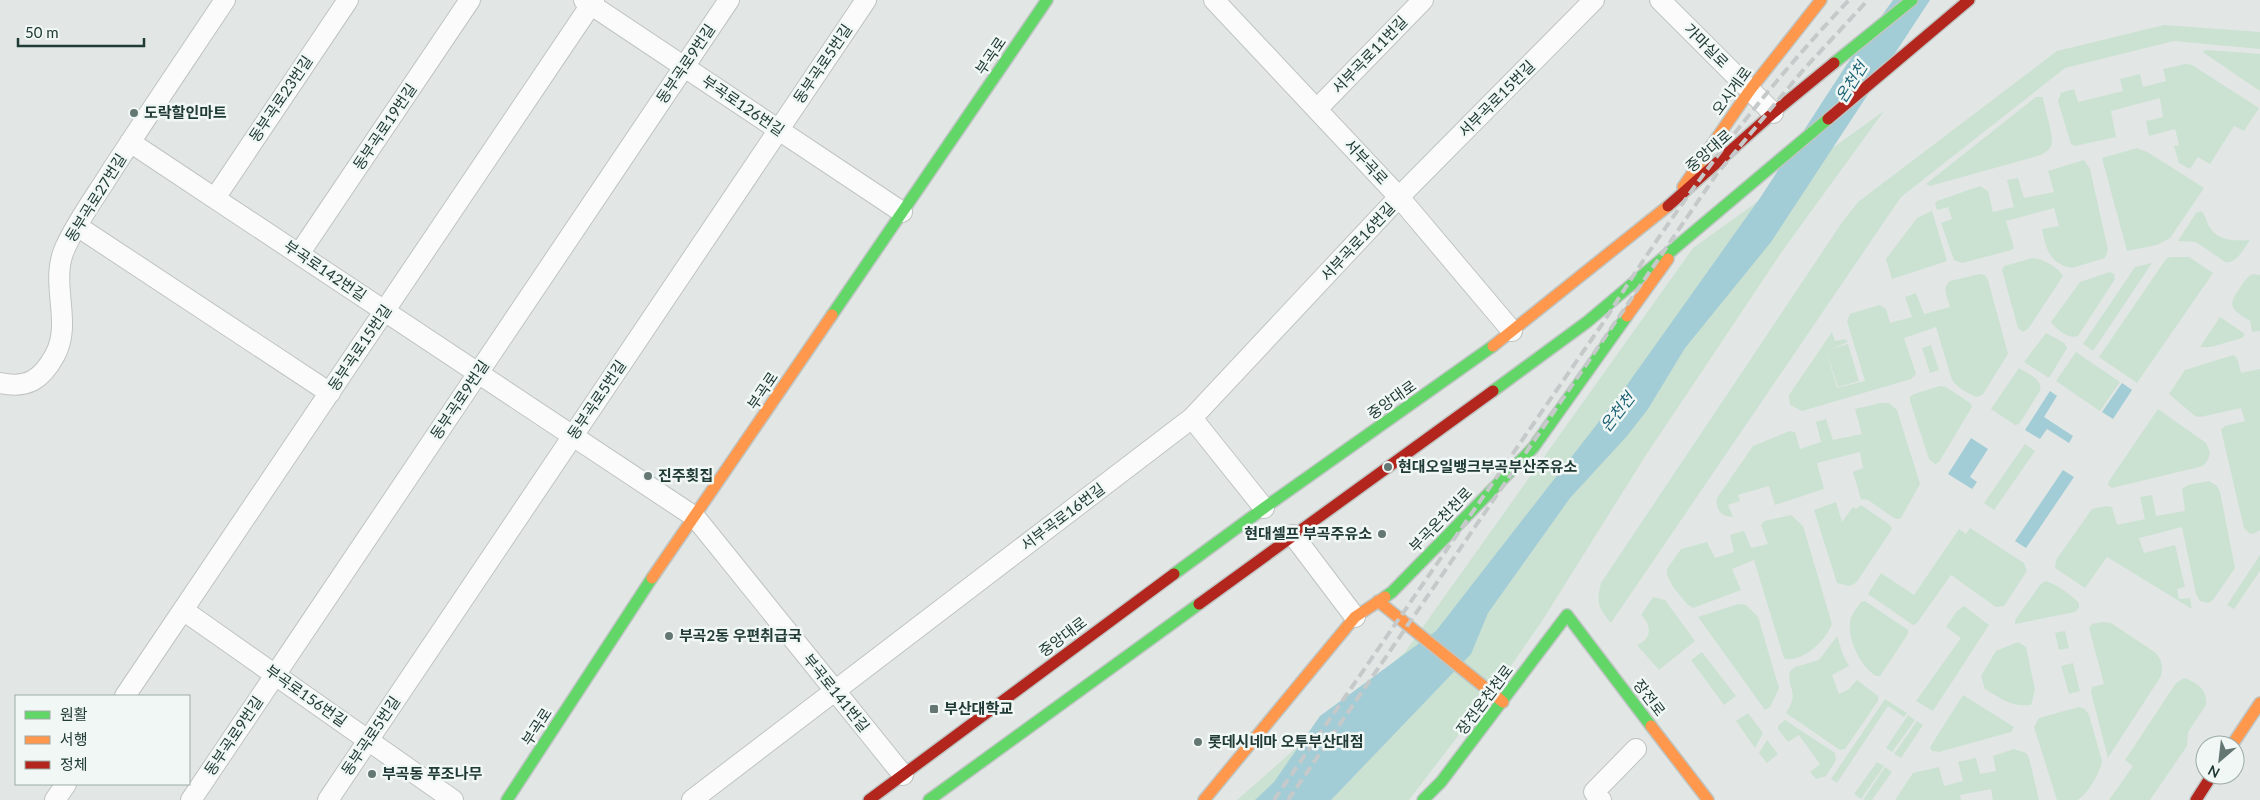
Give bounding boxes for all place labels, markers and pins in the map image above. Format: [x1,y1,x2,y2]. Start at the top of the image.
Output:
place label: 도락할인마트 [144,103,227,121]
marker: 도락할인마트 [128,107,140,119]
place label: 현대오일뱅크부곡부산주유소 [1398,457,1578,475]
marker: 현대오일뱅크부곡부산주유소 [1382,461,1394,473]
place label: 진주횟집 [658,466,713,484]
marker: 진주횟집 [642,470,654,482]
place label: 현대셀프 부곡주유소 [1244,524,1372,542]
marker: 현대셀프 부곡주유소 [1376,528,1388,540]
place label: 부곡2동 우편취급국 [679,626,802,644]
marker: 부곡2동 우편취급국 [663,630,675,642]
place label: 부산대학교 [944,699,1013,717]
marker: 부산대학교 [928,703,940,715]
place label: 롯데시네마 오투부산대점 [1208,732,1363,750]
marker: 롯데시네마 오투부산대점 [1192,736,1204,748]
place label: 부곡동 푸조나무 [382,764,482,782]
marker: 부곡동 푸조나무 [366,768,378,780]

